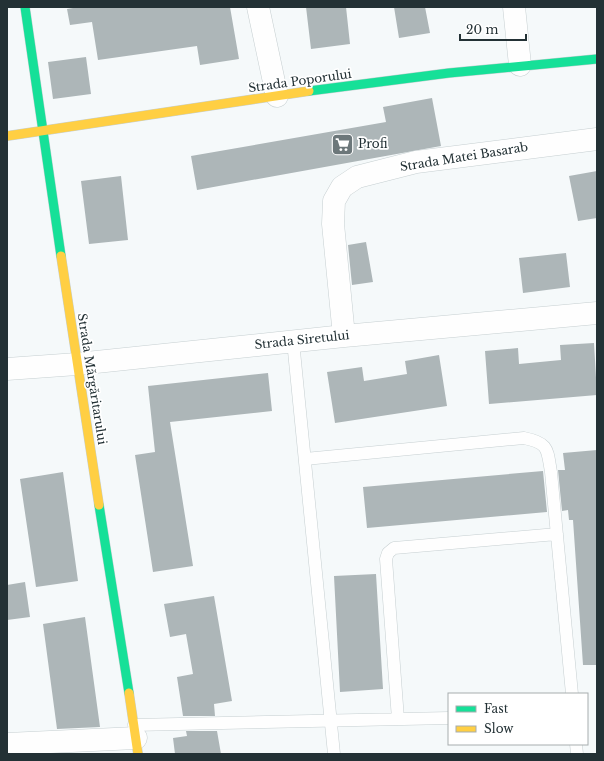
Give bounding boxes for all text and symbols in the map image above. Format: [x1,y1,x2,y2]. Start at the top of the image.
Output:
scale bar [460,16,526,42]
text: 20 m [466,22,498,37]
street label: Strada Poporului [247,66,353,95]
supermarket icon: Profi [330,131,356,157]
place label: Profi [358,136,388,151]
street label: Strada Matei Basarab [399,139,529,174]
street label: Strada Mărgăritarului [75,312,110,446]
street label: Strada Siretului [254,327,350,352]
legend [448,693,588,745]
text: Fast [484,701,509,716]
text: Slow [484,721,514,736]

